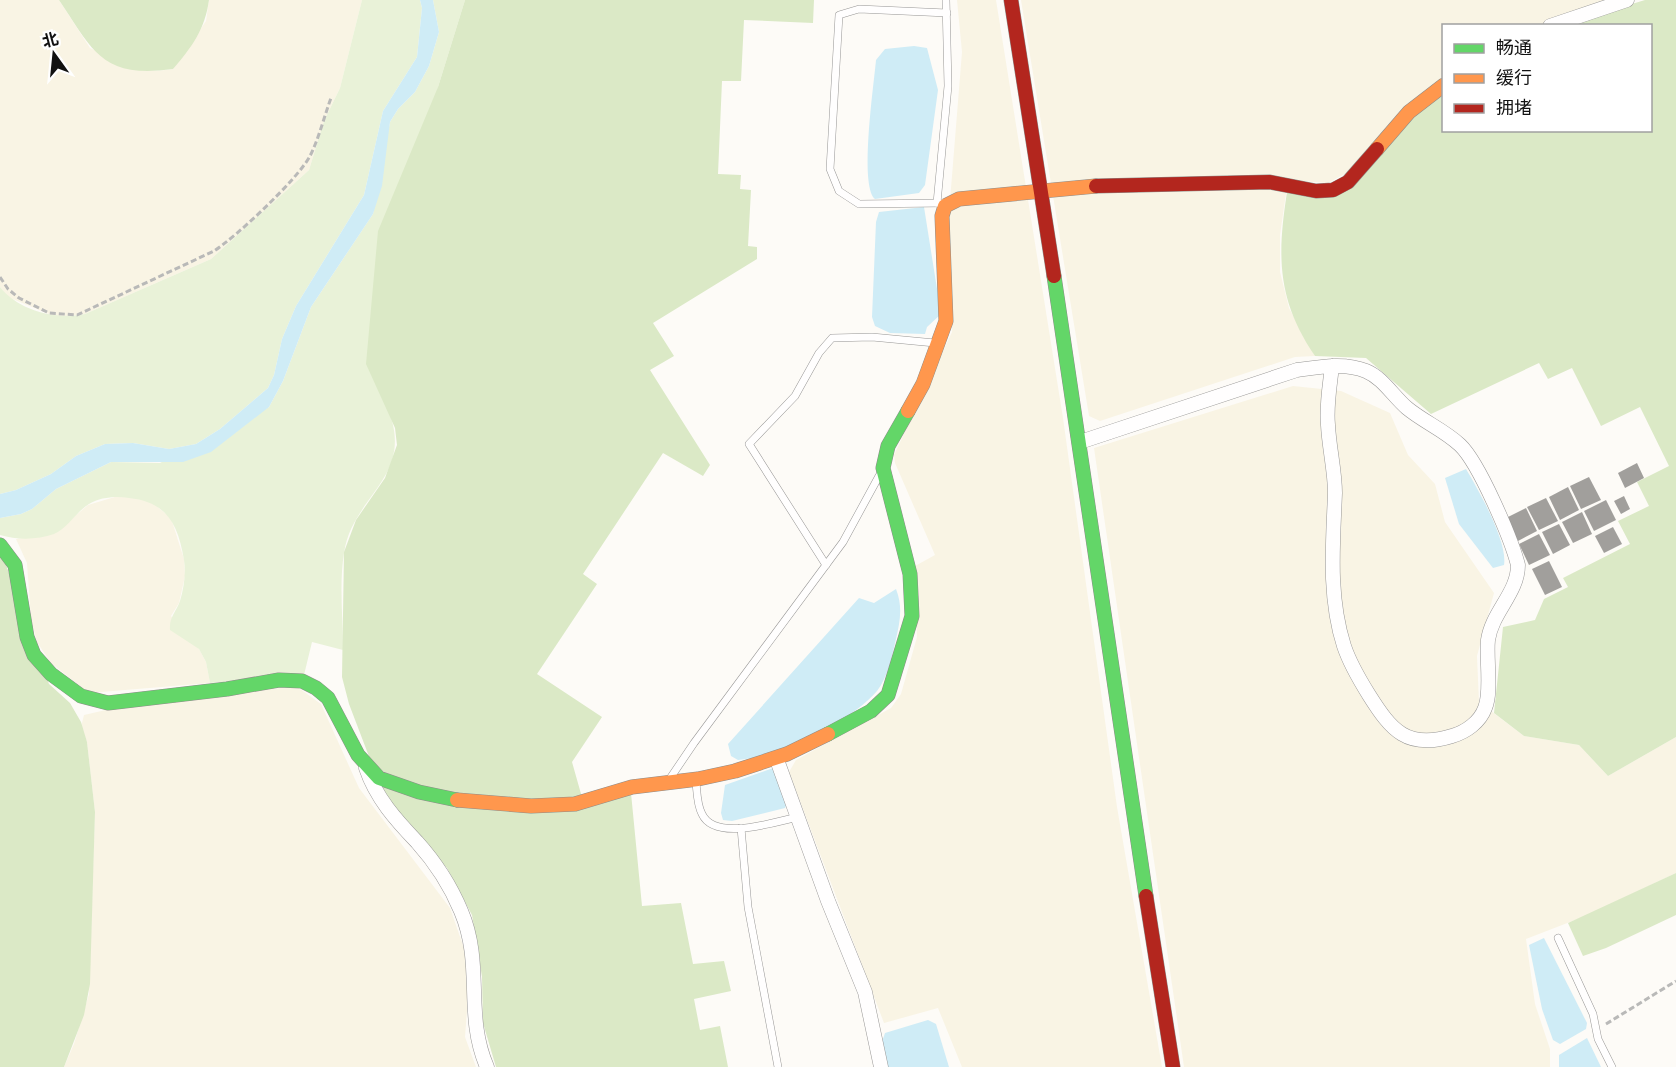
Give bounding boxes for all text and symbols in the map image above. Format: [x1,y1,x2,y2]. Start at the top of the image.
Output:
north arrow [24,24,84,84]
legend [1442,24,1652,132]
text: 北 [39,25,61,52]
text: 畅通 [1496,33,1532,59]
text: 缓行 [1496,63,1532,89]
text: 拥堵 [1496,93,1532,119]

